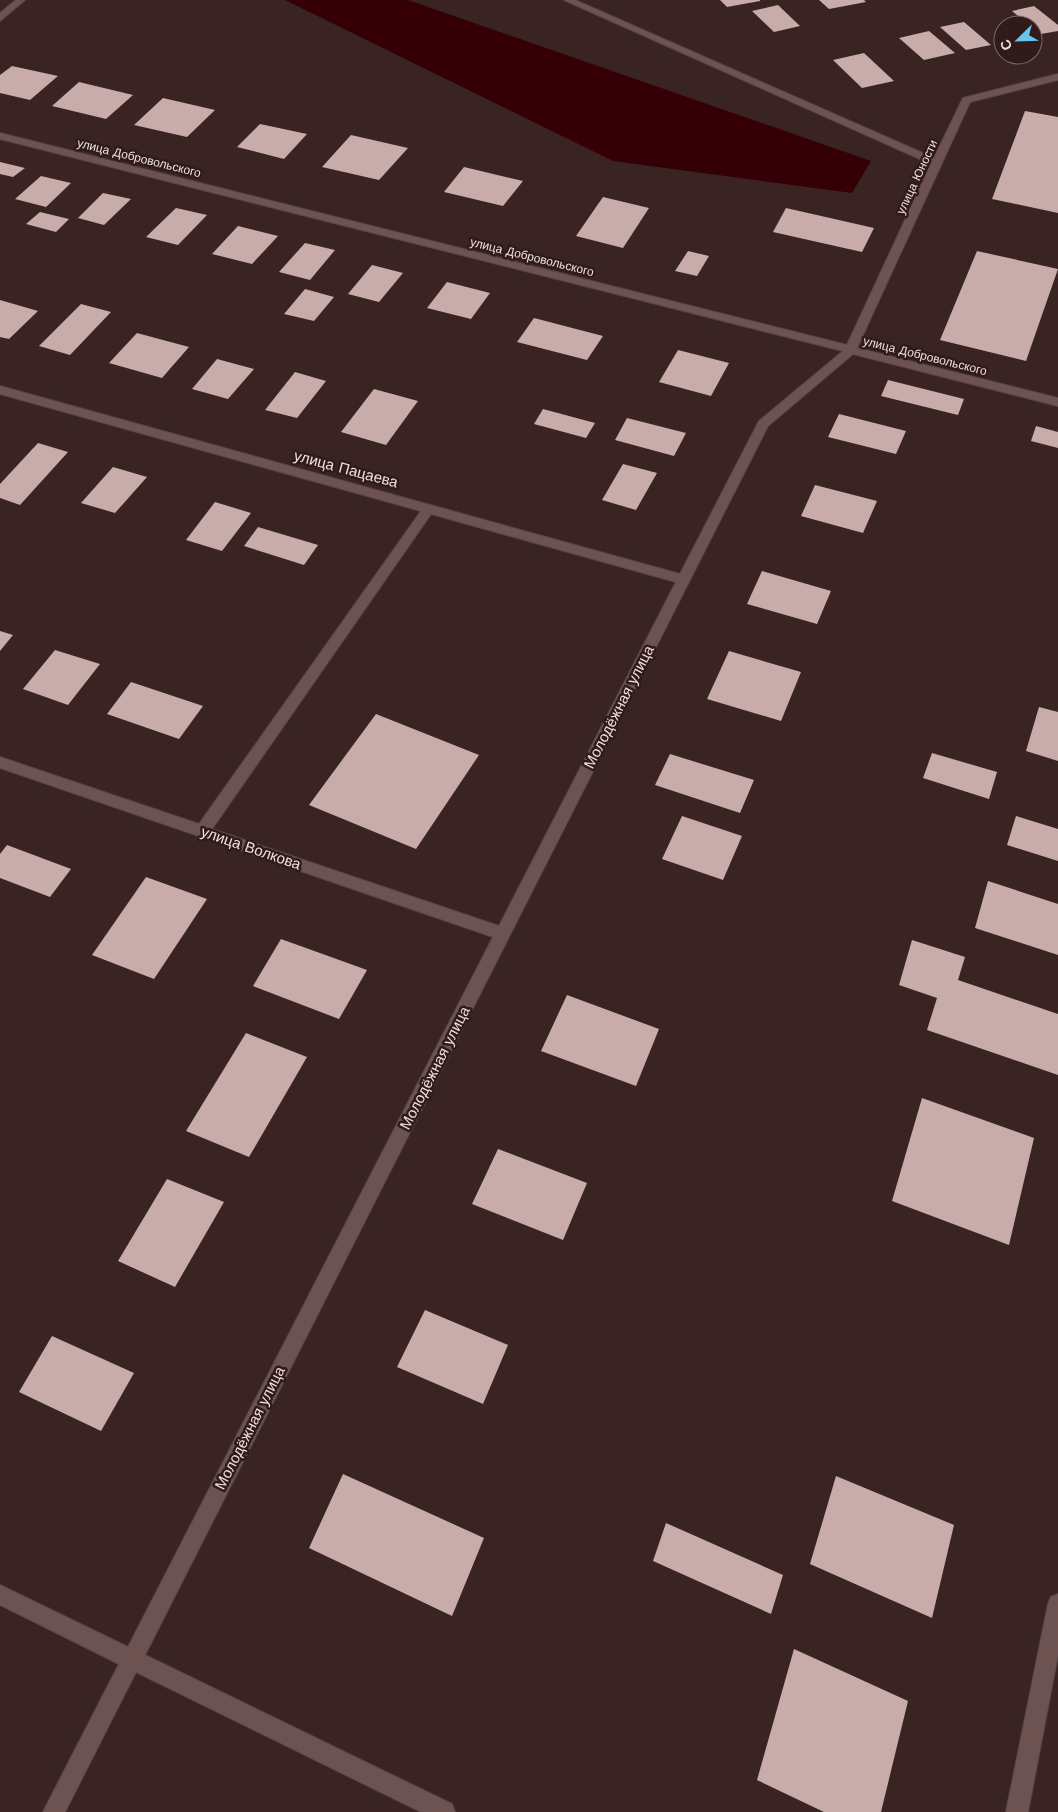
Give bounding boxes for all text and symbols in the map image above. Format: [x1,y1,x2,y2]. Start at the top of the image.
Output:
north arrow [993,15,1043,65]
text: С [997,37,1015,53]
street label: улица Добровольского [76,136,203,180]
street label: улица Юности [894,137,940,217]
street label: улица Добровольского [469,235,596,279]
street label: улица Добровольского [862,334,989,378]
street label: улица Пацаева [292,446,401,492]
street label: Молодёжная улица [580,642,658,772]
street label: улица Волкова [199,823,304,874]
street label: Молодёжная улица [396,1003,474,1133]
street label: Молодёжная улица [211,1363,289,1493]

